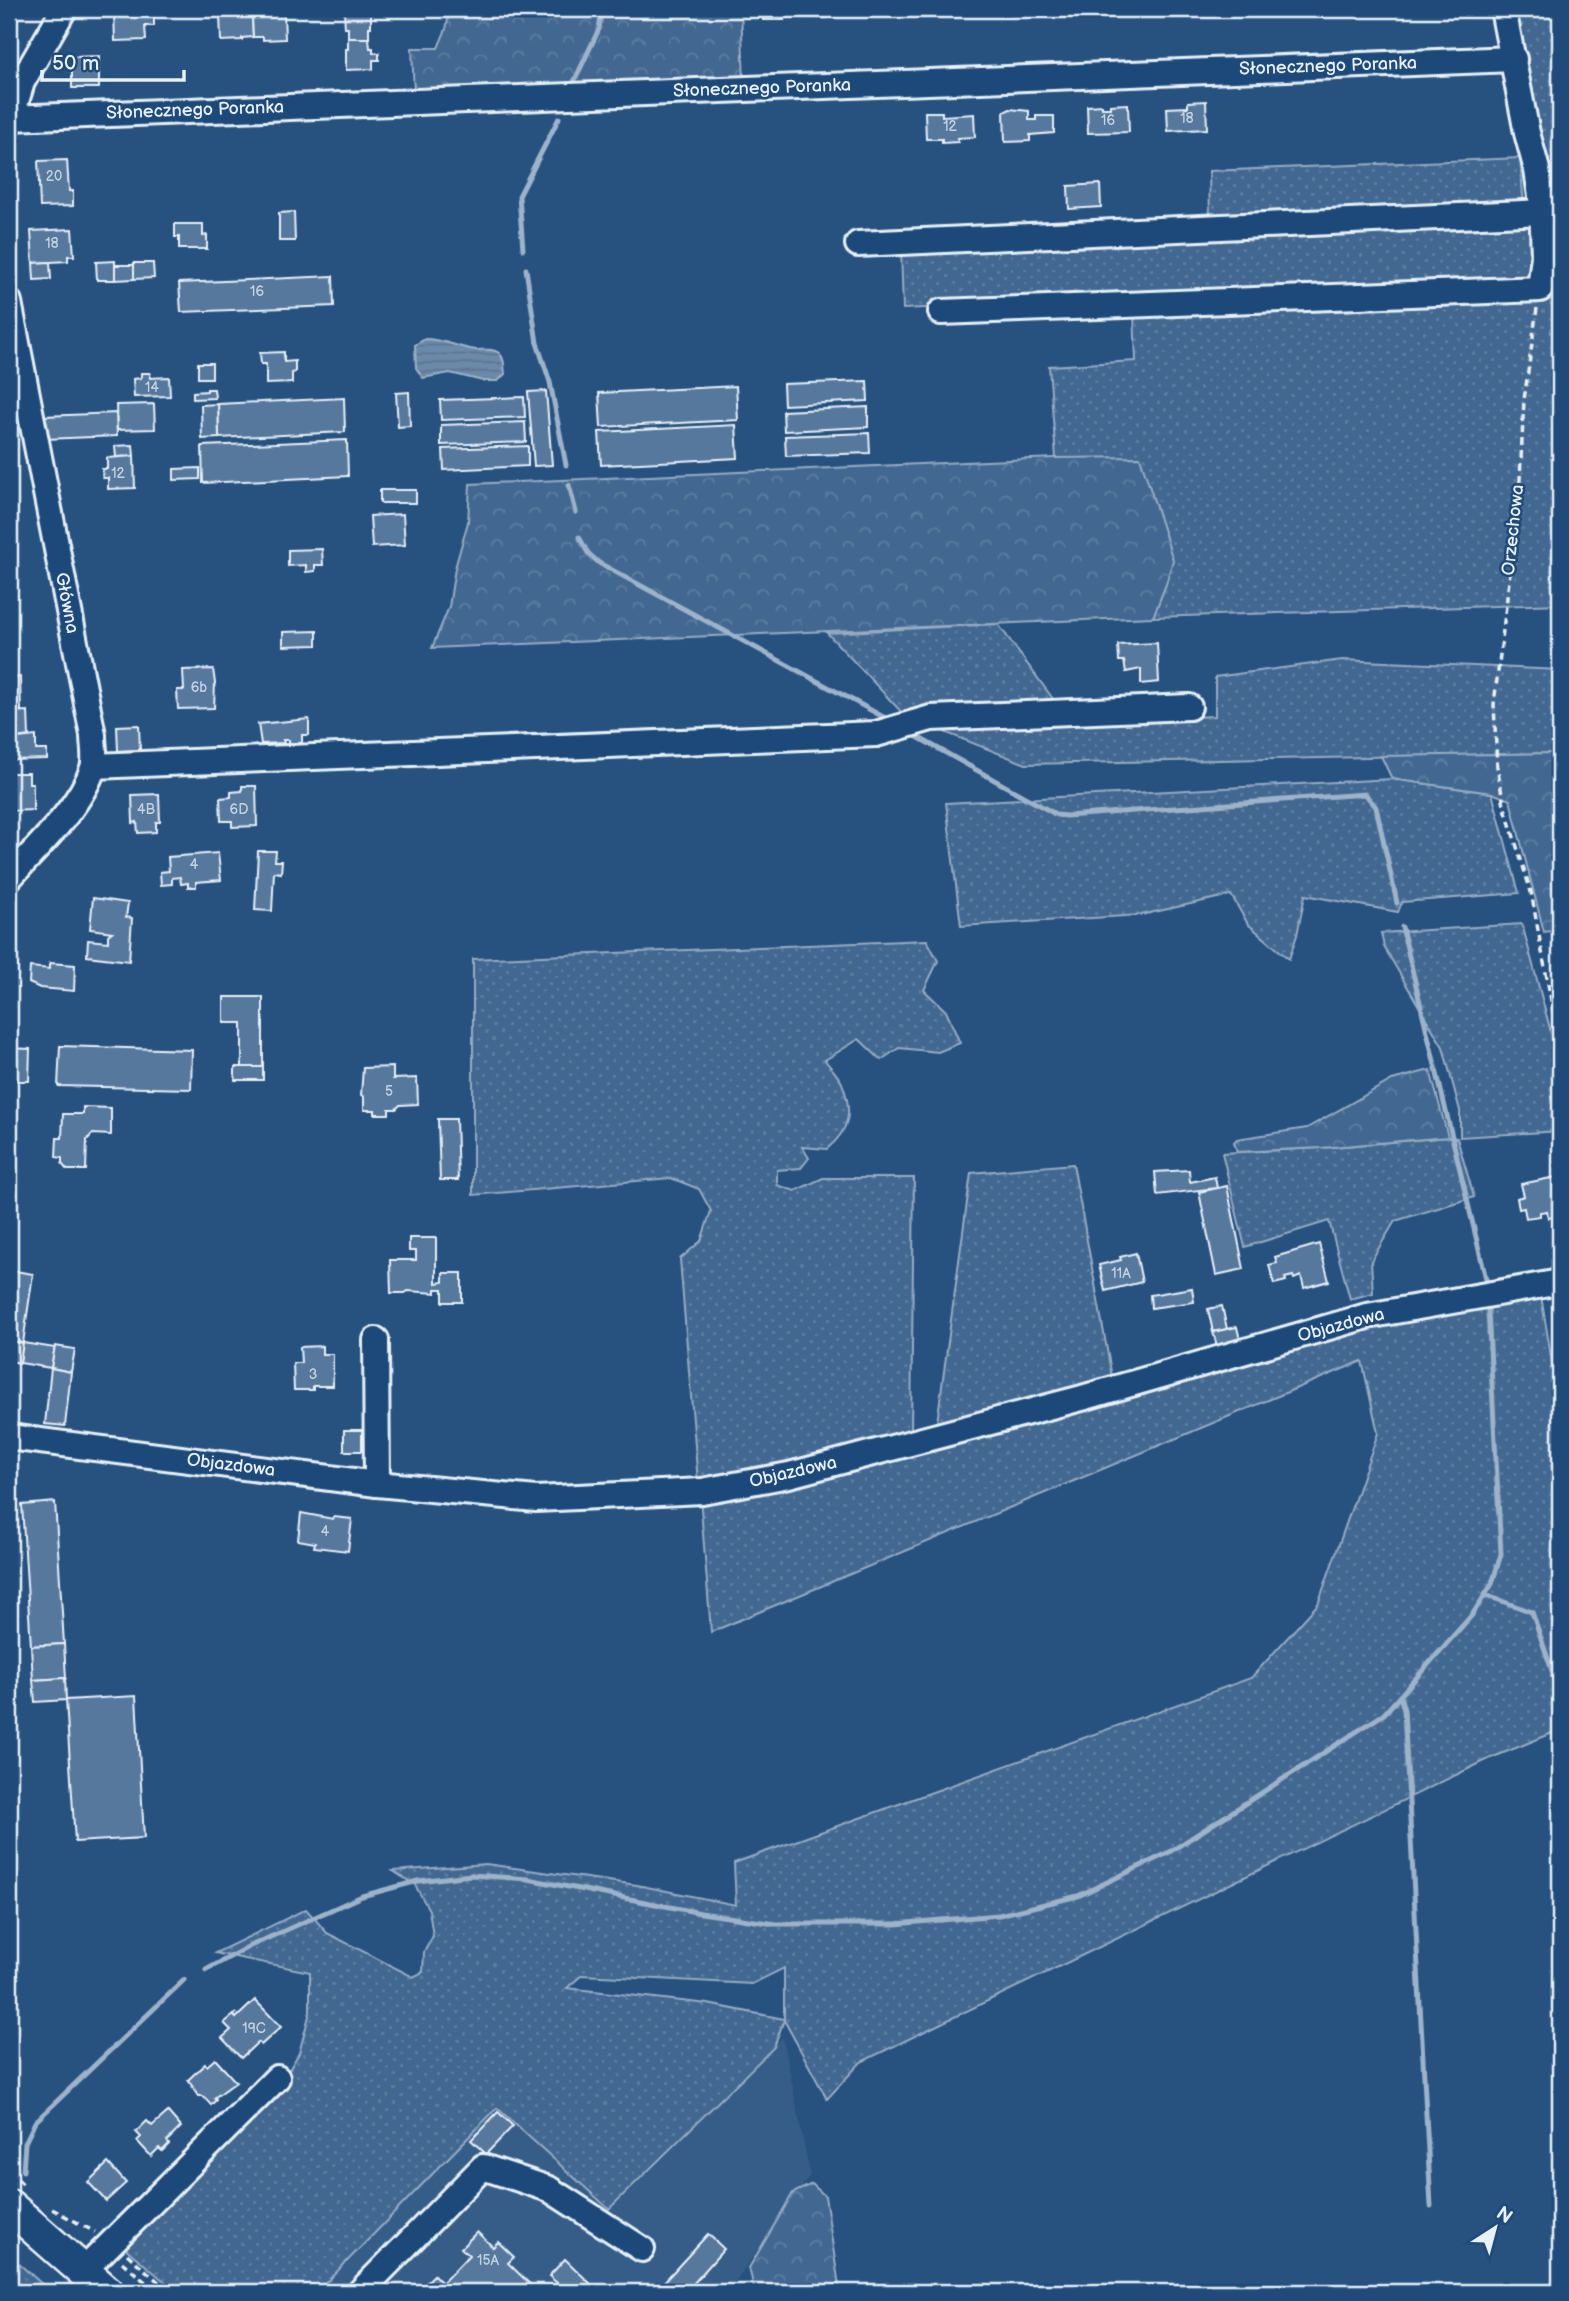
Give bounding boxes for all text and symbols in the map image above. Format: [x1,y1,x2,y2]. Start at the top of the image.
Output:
scale bar [42,38,184,82]
text: 50 m [52,51,99,76]
street label: Słonecznego Poranka [1239,52,1417,80]
street label: Słonecznego Poranka [673,74,851,102]
street label: Słonecznego Poranka [106,96,284,124]
house number: 18 [1180,110,1194,127]
house number: 16 [1101,112,1115,129]
house number: 12 [943,118,958,135]
house number: 20 [46,168,62,185]
house number: 18 [45,235,59,252]
house number: 16 [250,283,264,300]
house number: 14 [145,379,159,396]
house number: 12 [111,465,126,482]
street label: Orzechowa [1498,483,1528,577]
street label: Główna [51,571,83,635]
house number: 6b [191,679,207,696]
house number: 4B [137,801,155,818]
house number: 6D [230,801,248,818]
house number: 4 [190,856,199,873]
house number: 5 [385,1083,393,1100]
house number: 11A [1111,1265,1131,1282]
street label: Objazdowa [1295,1303,1387,1347]
house number: 3 [309,1366,317,1383]
street label: Objazdowa [186,1449,276,1481]
street label: Objazdowa [747,1452,839,1492]
house number: 4 [321,1523,330,1540]
house number: 19C [242,2020,266,2037]
north arrow [1460,2192,1530,2262]
text: N [1492,2202,1517,2229]
house number: 15A [477,2252,499,2269]

